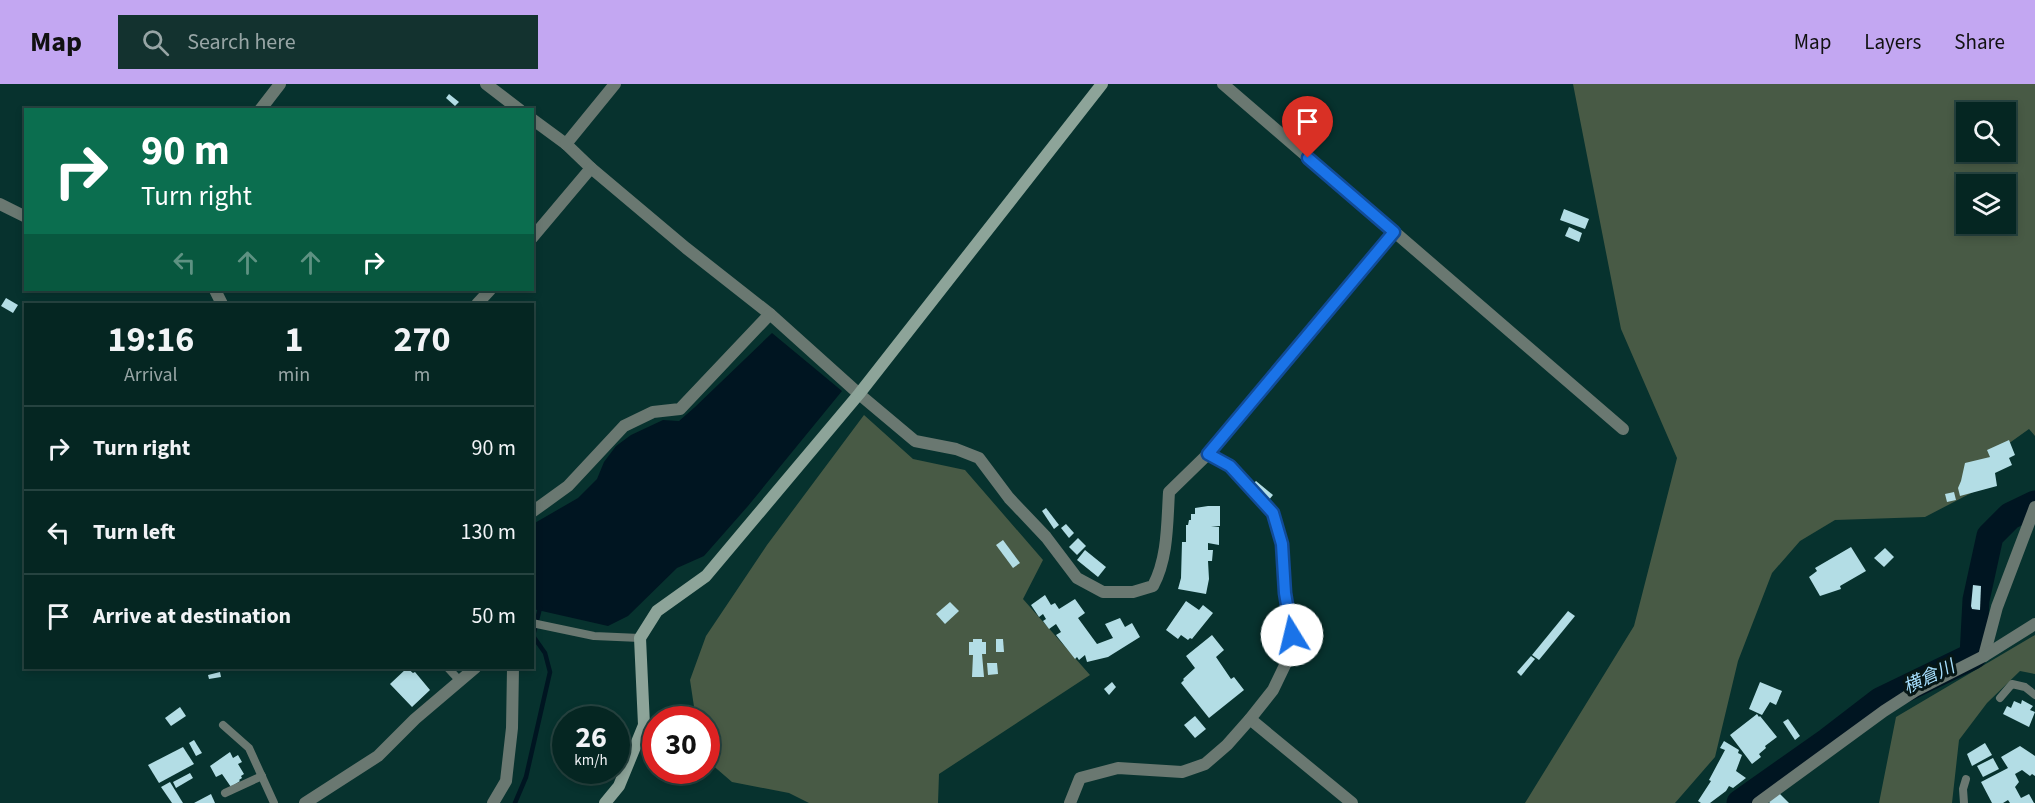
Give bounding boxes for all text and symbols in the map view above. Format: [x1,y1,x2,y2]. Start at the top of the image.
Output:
search box [118,15,538,69]
text: Map [30,22,82,62]
icon: search [139,26,172,59]
text: Search here [187,26,296,58]
text: Map [1794,27,1831,57]
text: Layers [1864,27,1921,57]
text: Share [1954,27,2005,57]
pin [1282,96,1333,158]
map controls [1956,102,2016,234]
button: search [1956,102,2016,162]
icon: arrive [1291,105,1324,138]
text: 90 m [141,121,230,181]
icon: right [42,132,120,210]
button: layers [1956,174,2016,234]
text: Turn right [141,177,252,216]
icon: left [168,246,201,279]
icon: ahead [231,246,264,279]
icon: ahead [294,246,327,279]
icon: right [357,246,390,279]
text: 19:16 [107,314,194,365]
text: 1 [284,314,303,365]
text: 270 [394,314,451,365]
text: Arrival [124,361,178,389]
text: min [278,361,310,389]
text: m [414,361,430,389]
icon: right [42,432,75,465]
text: Turn right [93,432,190,464]
text: 90 m [471,432,516,464]
icon: left [42,516,75,549]
text: Turn left [93,516,175,548]
text: 130 m [461,516,516,548]
icon: arrive [42,600,75,633]
text: Arrive at destination [93,600,291,632]
text: 50 m [471,600,516,632]
position arrow [1260,603,1324,667]
water label: 横倉川 [1899,653,1961,700]
speed limit sign: 30 [642,706,720,784]
text: 26 [575,716,607,759]
text: km/h [574,750,608,771]

